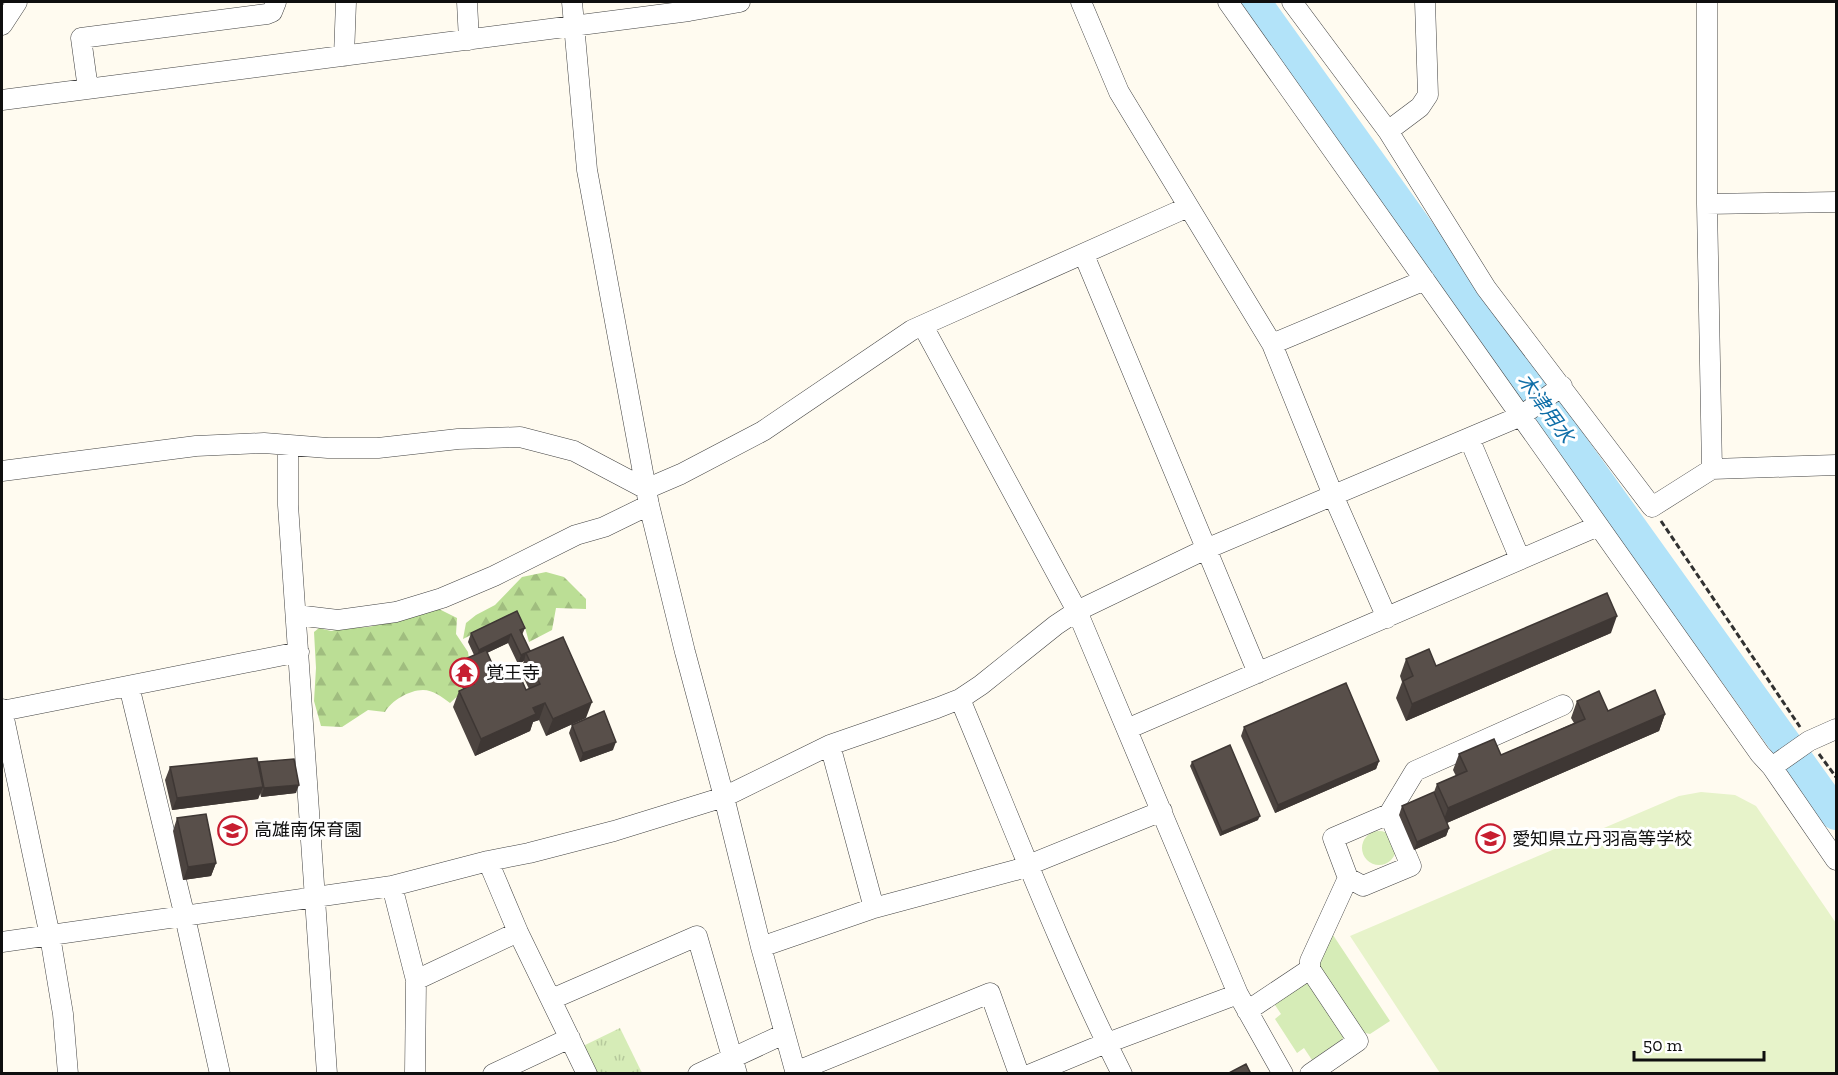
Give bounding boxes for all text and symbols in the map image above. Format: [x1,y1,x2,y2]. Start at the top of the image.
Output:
water label: 木津用水 [1513,369,1580,449]
temple icon: 覚王寺 [449,657,481,689]
place label: 覚王寺 [486,662,540,684]
school or university icon: 高雄南保育園 [217,814,249,846]
place label: 高雄南保育園 [254,819,362,841]
school or university icon: 愛知県立丹羽高等学校 [1475,823,1507,855]
place label: 愛知県立丹羽高等学校 [1512,828,1692,850]
scale bar [1634,1024,1764,1062]
text: 50 m [1643,1034,1683,1056]

